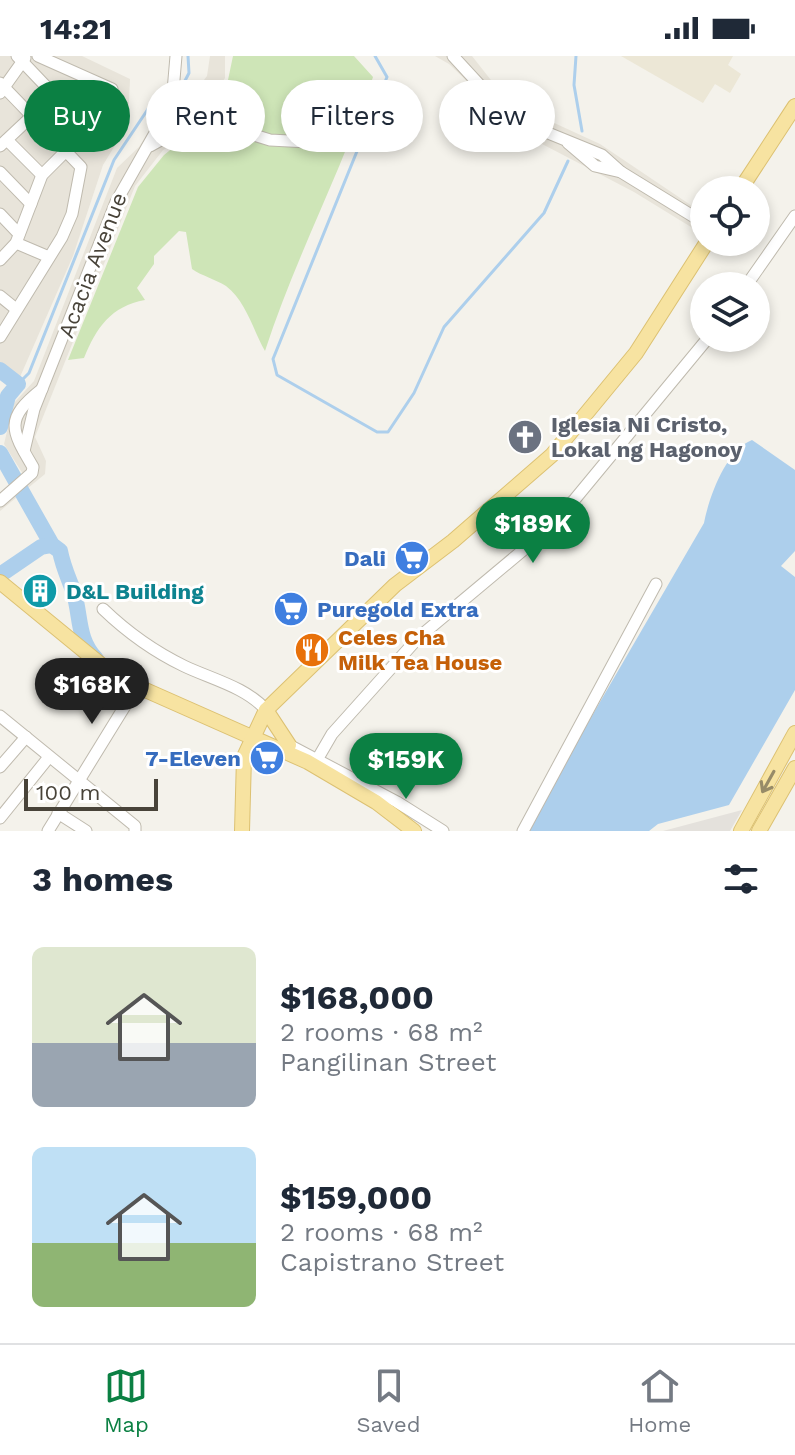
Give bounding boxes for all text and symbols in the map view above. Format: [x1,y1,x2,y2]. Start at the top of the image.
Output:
text: 14:21 [40,11,112,46]
chip: Buy [24,80,130,152]
chip: Rent [146,80,265,152]
chip: Filters [281,80,423,152]
chip: New [439,80,555,152]
map controls [690,176,770,352]
button: locate [690,176,770,256]
street label: Acacia Avenue [53,189,132,341]
button: layers [690,272,770,352]
place label: Iglesia Ni Cristo, Lokal ng Hagonoy [551,412,743,462]
church icon: Iglesia Ni Cristo, Lokal ng Hagonoy [506,418,544,456]
pin: $189K [477,497,589,565]
text: $189K [494,508,572,538]
supermarket icon: Dali [393,539,431,577]
place label: Dali [344,546,386,571]
building icon: D&L Building [21,572,59,610]
place label: D&L Building [66,579,204,604]
supermarket icon: Puregold Extra [272,590,310,628]
place label: Puregold Extra [317,597,479,622]
place label: Celes Cha Milk Tea House [338,625,502,675]
restaurant icon: Celes Cha Milk Tea House [293,631,331,669]
pin: $168K [36,658,148,726]
text: $168K [53,669,131,699]
pin: $159K [350,733,462,801]
supermarket icon: 7-Eleven [248,739,286,777]
text: $159K [367,744,445,774]
place label: 7-Eleven [145,746,241,771]
one-way arrow [760,770,776,793]
scale bar [24,775,158,811]
text: 100 m [36,780,100,805]
icon: filters [719,857,763,901]
text: 3 homes [32,859,173,899]
text: $168,000 [280,977,434,1017]
icon: home [96,979,192,1075]
text: 2 rooms · 68 m² [280,1017,482,1047]
text: Pangilinan Street [280,1047,496,1077]
text: $159,000 [280,1177,432,1217]
icon: home [96,1179,192,1275]
text: 2 rooms · 68 m² [280,1217,482,1247]
text: Capistrano Street [280,1247,504,1277]
tab: Map [104,1364,149,1437]
tab: Saved [357,1364,420,1437]
tab: Home [628,1364,691,1437]

